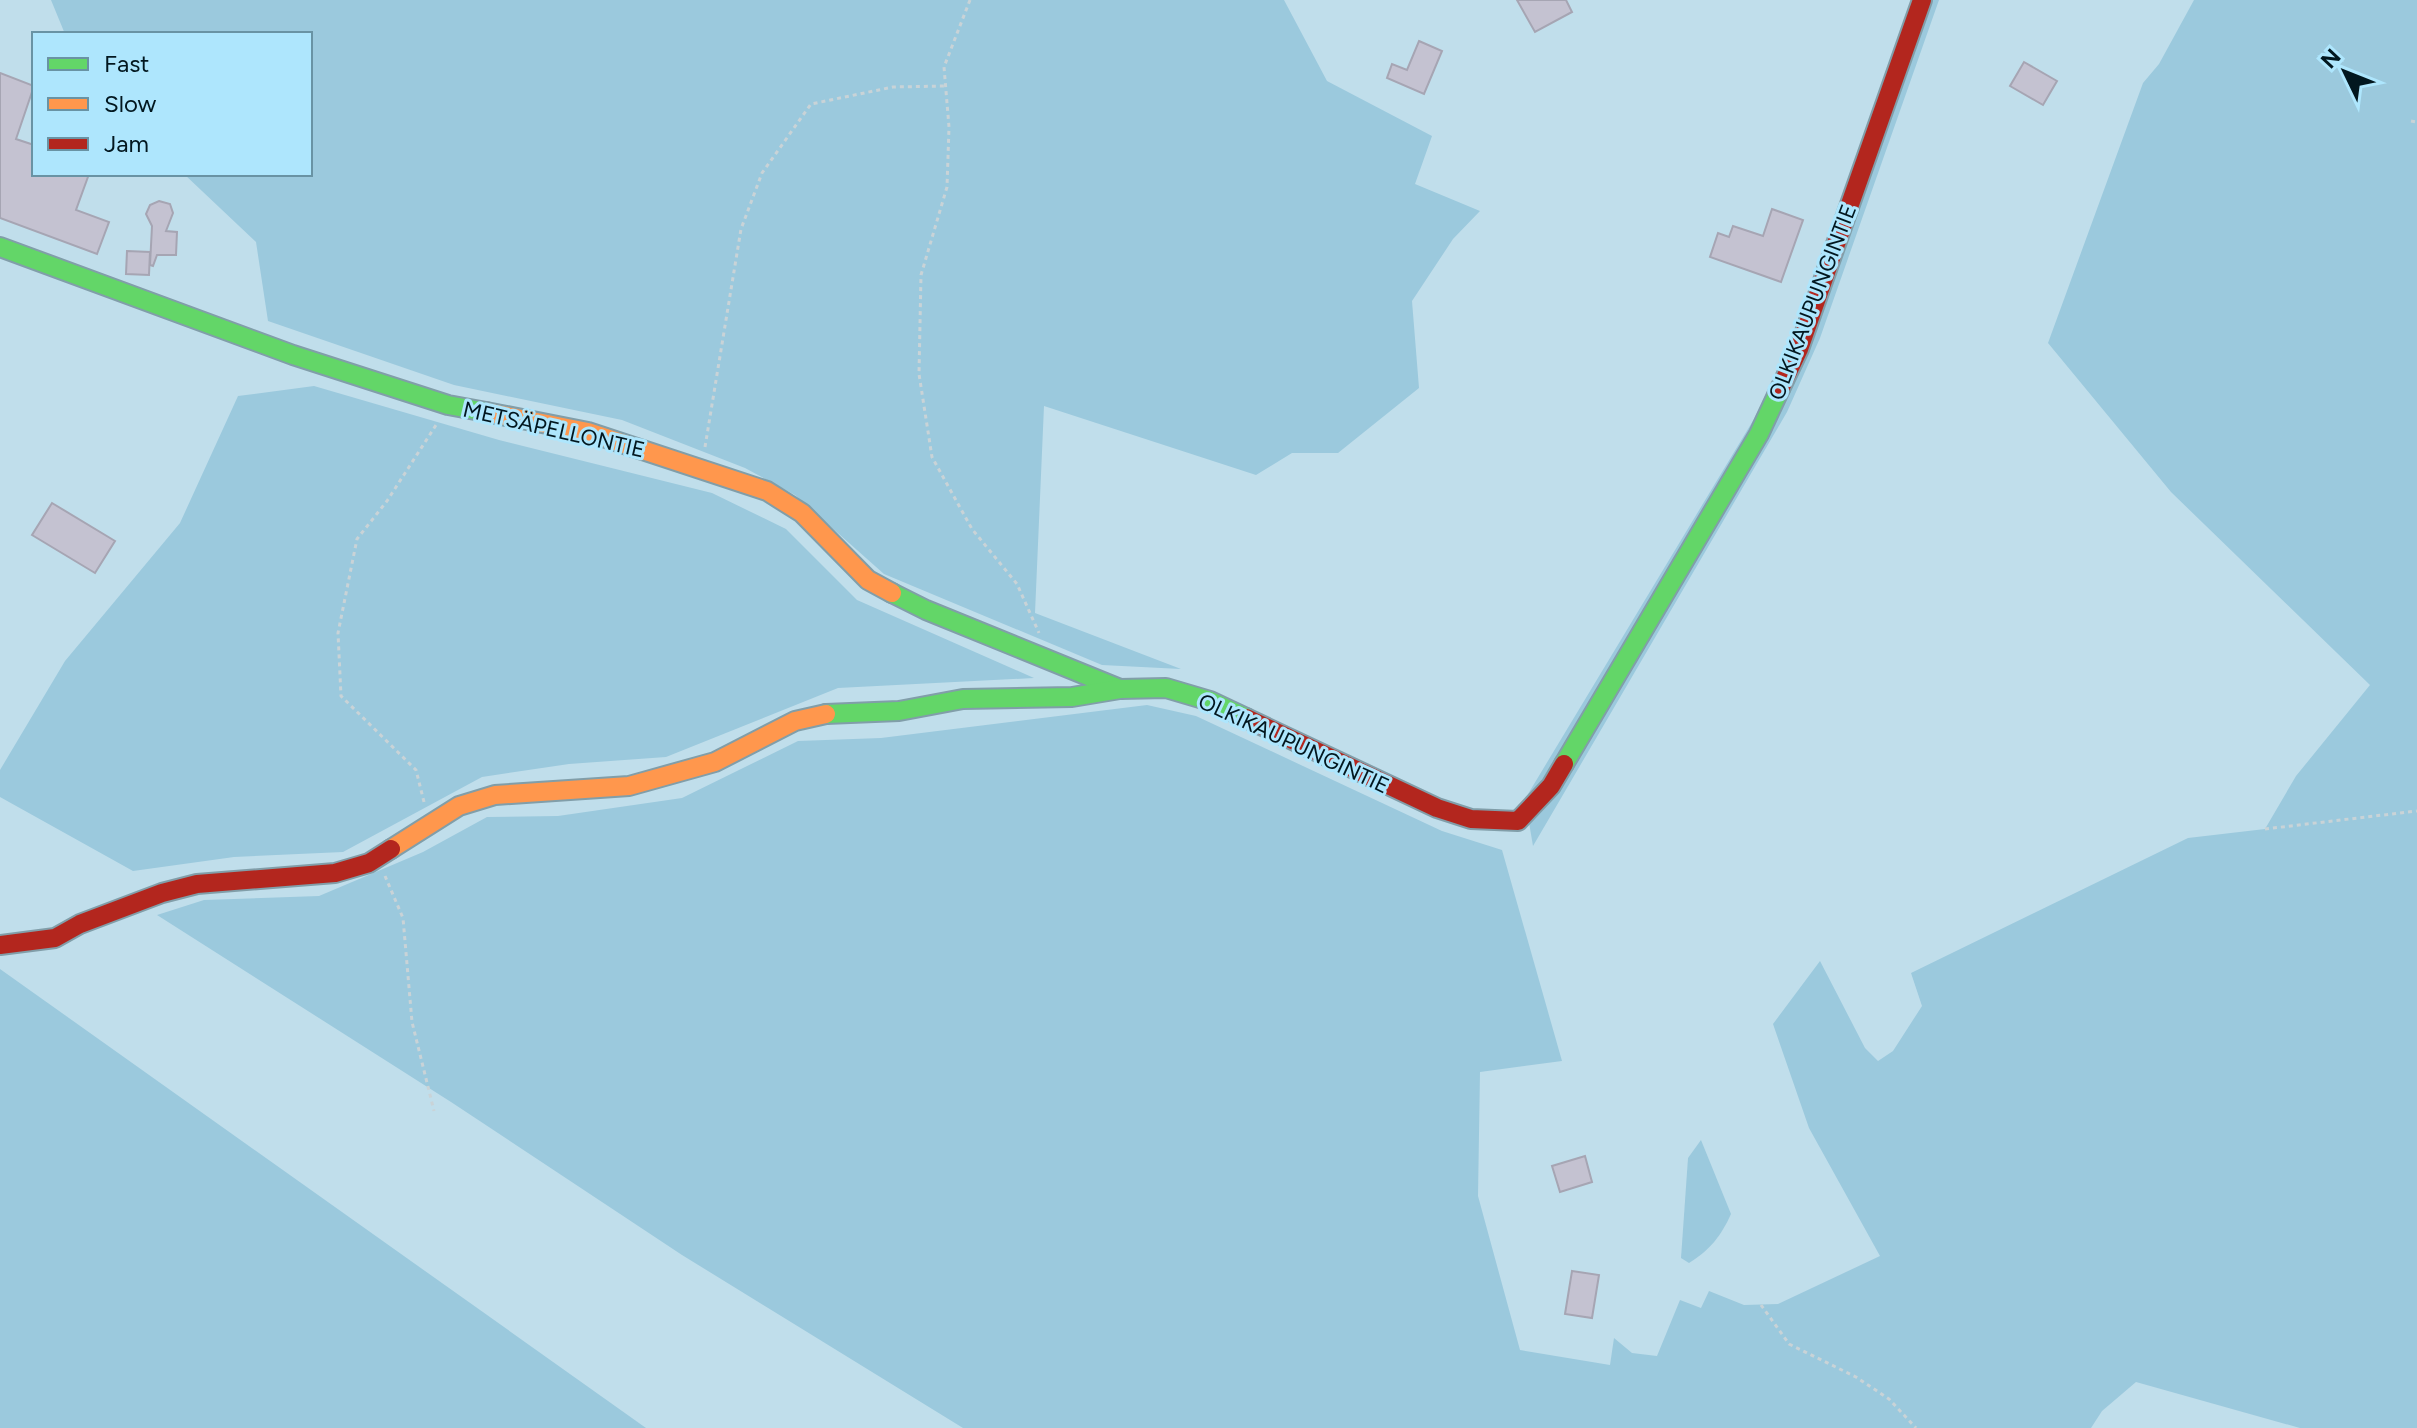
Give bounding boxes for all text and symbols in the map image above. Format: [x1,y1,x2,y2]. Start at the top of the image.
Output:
legend [32,32,312,176]
north arrow [2305,32,2385,112]
text: N [2315,43,2346,74]
text: Fast [104,49,149,78]
text: Slow [104,89,157,118]
text: Jam [104,129,149,158]
street label: OLKIKAUPUNGINTIE [1763,200,1862,404]
street label: METSÄPELLONTIE [460,395,647,464]
street label: OLKIKAUPUNGINTIE [1194,687,1394,800]

